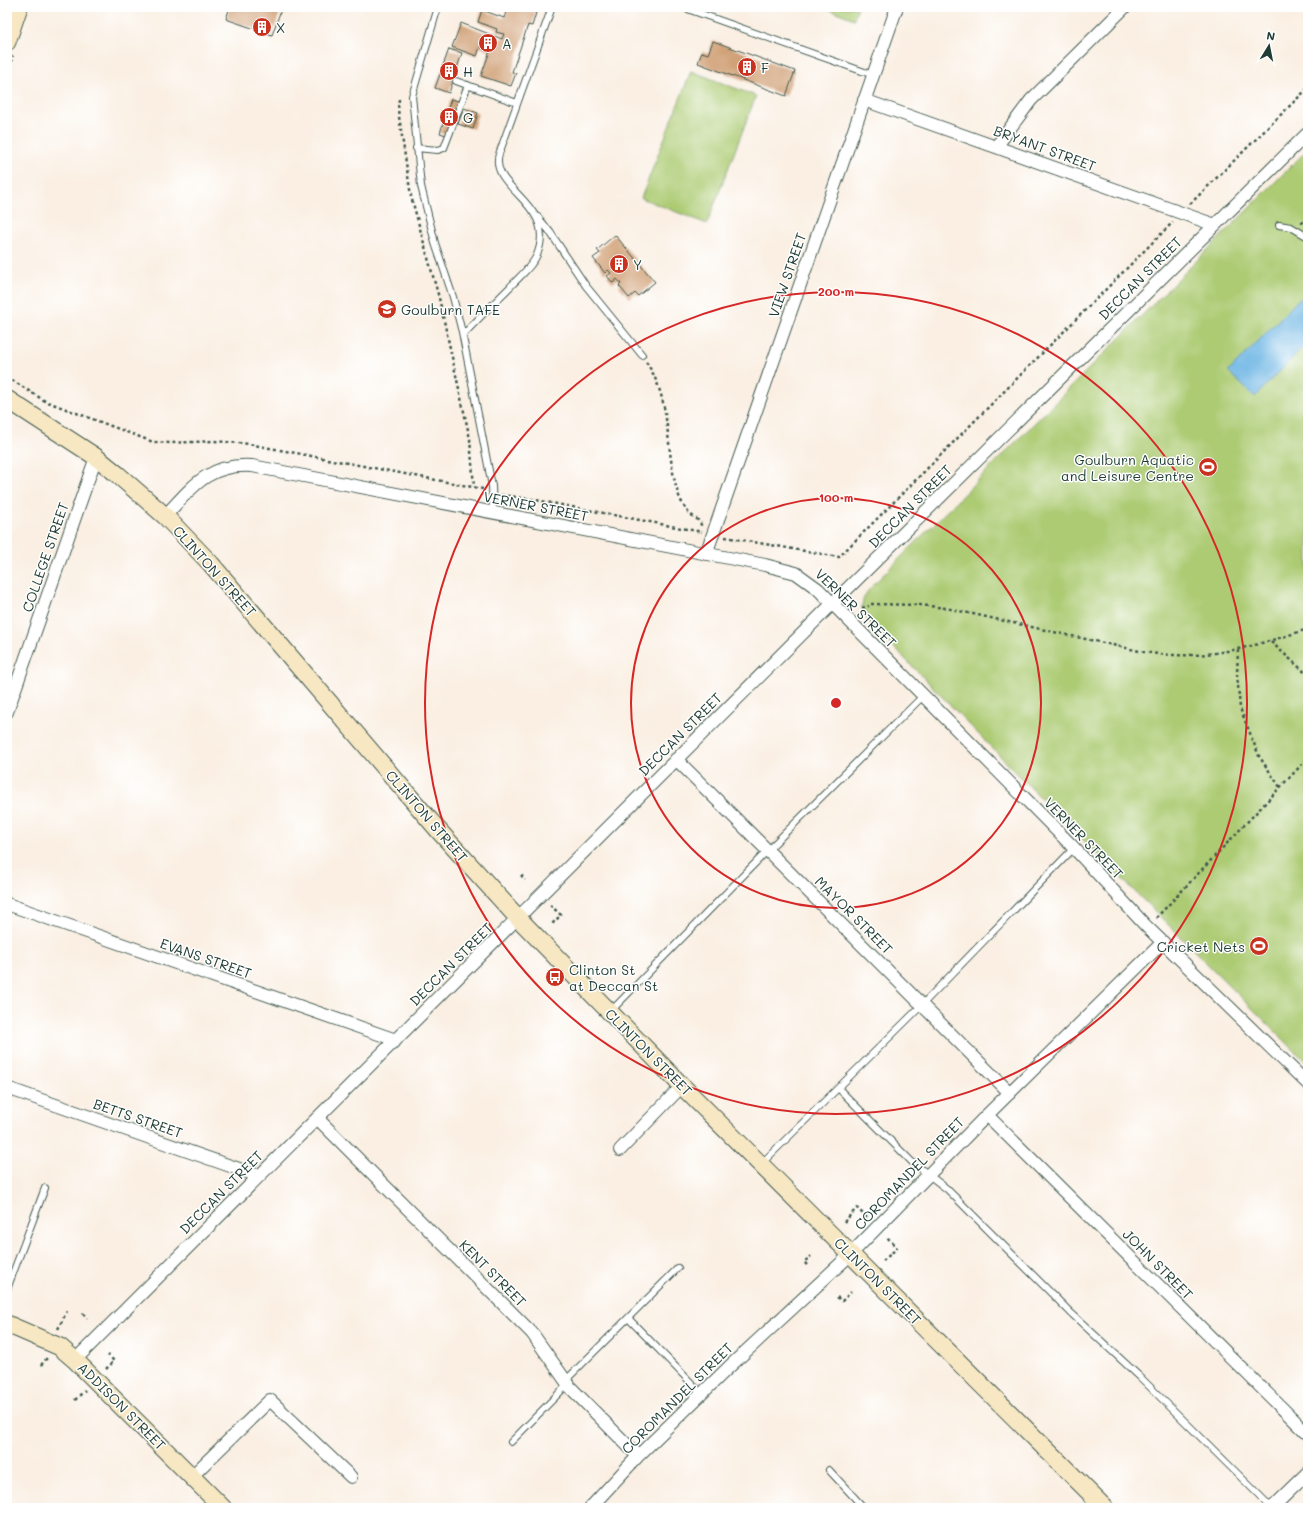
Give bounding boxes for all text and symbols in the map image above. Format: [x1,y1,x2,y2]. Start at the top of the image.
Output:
building icon: X [251,16,273,38]
place label: X [276,18,285,37]
north arrow [1249,26,1289,66]
text: N [1265,28,1276,44]
building icon: A [477,32,499,54]
place label: A [502,34,512,53]
building icon: F [736,56,758,78]
place label: F [761,58,769,77]
building icon: H [438,60,460,82]
place label: H [463,62,473,81]
building icon: G [438,106,460,128]
place label: G [463,108,473,127]
street label: BRYANT STREET [991,121,1099,175]
street label: VIEW STREET [764,230,810,320]
street label: DECCAN STREET [1094,232,1186,324]
building icon: Y [608,253,630,275]
place label: Y [633,255,642,274]
text: 200 m [818,283,854,299]
school or university icon: Goulburn TAFE [376,298,398,320]
place label: Goulburn TAFE [401,300,500,319]
place label: Goulburn Aquatic and Leisure Centre [1061,450,1194,485]
sports icon: Goulburn Aquatic and Leisure Centre [1197,456,1219,478]
street label: DECCAN STREET [864,460,956,552]
street label: VERNER STREET [482,487,590,526]
text: 100 m [819,489,853,505]
street label: COLLEGE STREET [17,499,73,615]
street label: CLINTON STREET [169,522,261,621]
street label: VERNER STREET [811,564,901,652]
street label: DECCAN STREET [634,688,726,780]
centre of rings [829,696,843,710]
street label: CLINTON STREET [382,766,472,866]
street label: VERNER STREET [1040,793,1128,883]
street label: MAYOR STREET [811,872,897,958]
street label: DECCAN STREET [405,918,497,1010]
street label: EVANS STREET [158,933,255,983]
sports icon: Cricket Nets [1248,935,1270,957]
place label: Cricket Nets [1157,937,1245,956]
place label: Clinton St at Deccan St [569,960,658,995]
bus stop icon: Clinton St at Deccan St [544,966,566,988]
street label: CLINTON STREET [601,1004,697,1100]
street label: BETTS STREET [91,1094,185,1142]
street label: COROMANDEL STREET [850,1112,968,1234]
street label: DECCAN STREET [175,1146,267,1238]
street label: JOHN STREET [1119,1225,1197,1303]
street label: CLINTON STREET [830,1233,926,1329]
street label: KENT STREET [455,1235,531,1311]
street label: COROMANDEL STREET [617,1338,737,1458]
street label: ADDISON STREET [74,1358,170,1454]

